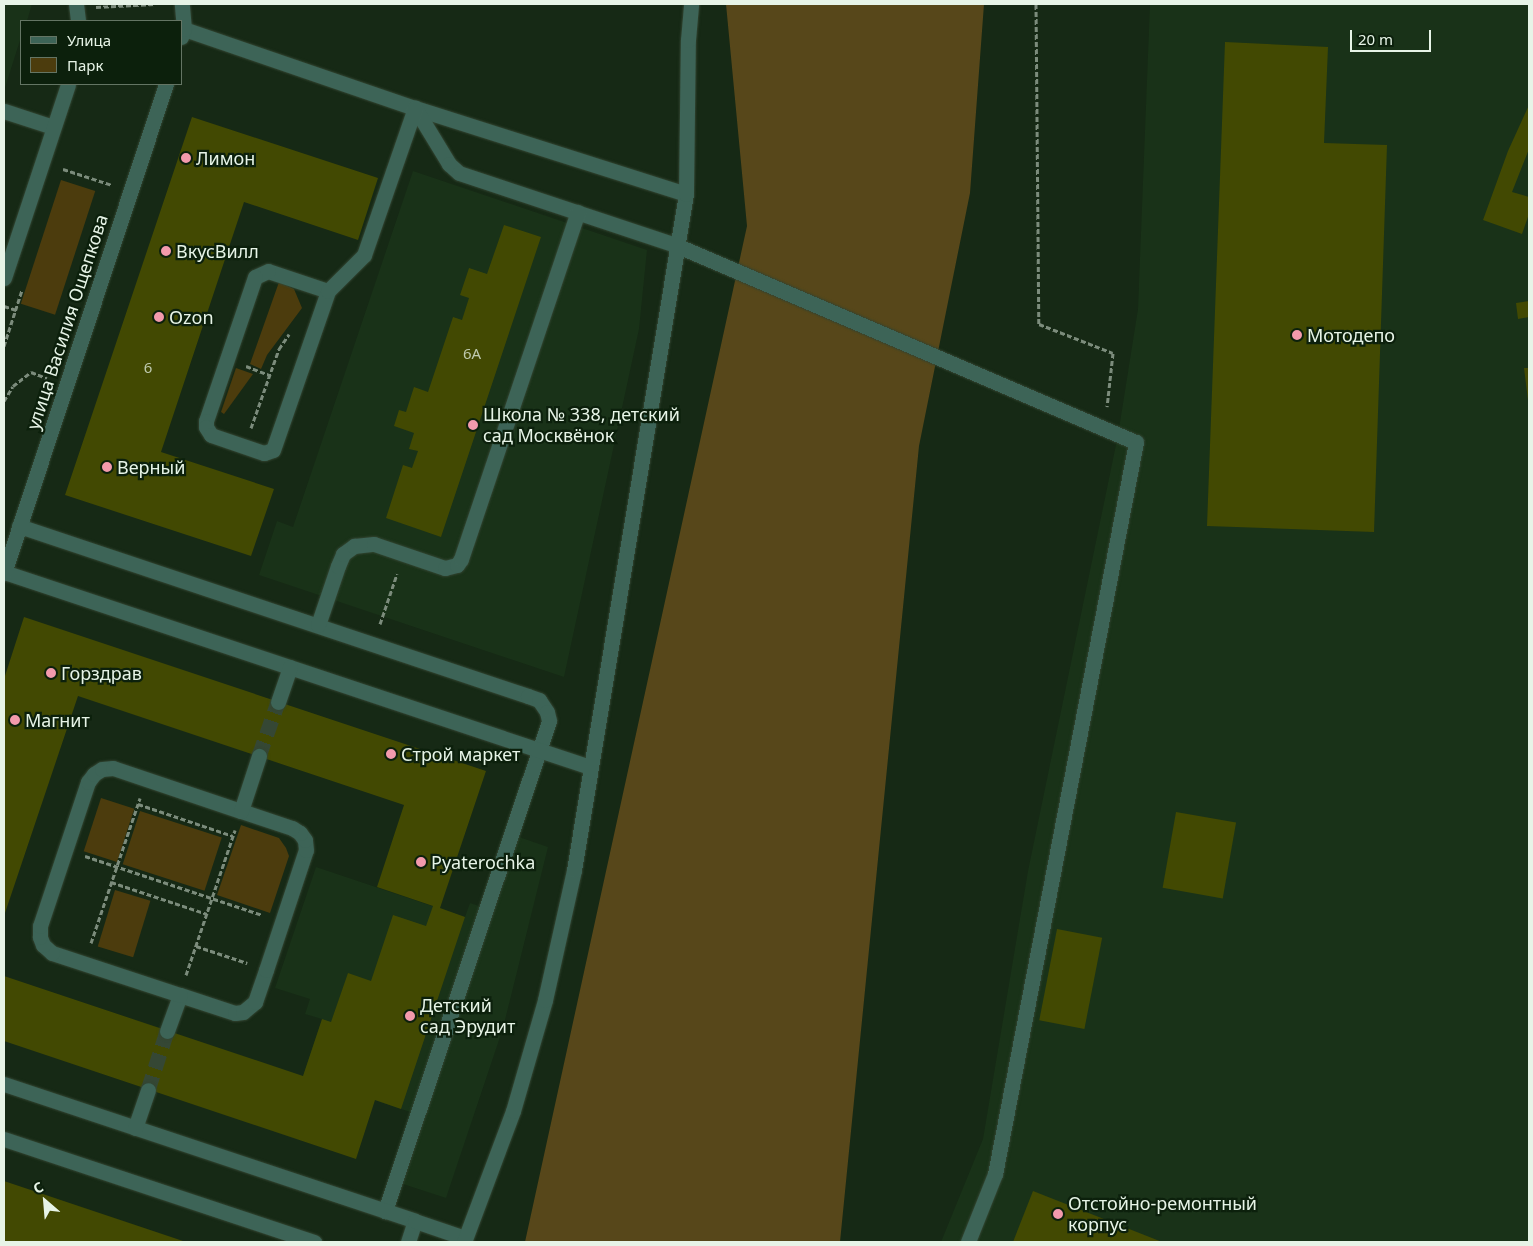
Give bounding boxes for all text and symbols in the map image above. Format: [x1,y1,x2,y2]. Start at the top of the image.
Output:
legend [20,20,182,85]
scale bar [1353,20,1434,52]
text: 20 m [1358,29,1393,49]
text: Улица [67,30,111,50]
text: Парк [67,55,103,75]
place label: Лимон [196,147,255,169]
marker: Лимон [180,152,192,164]
street label: улица Василия Ощепкова [22,212,112,432]
place label: ВкусВилл [176,240,259,262]
marker: ВкусВилл [160,245,172,257]
place label: Ozon [169,306,214,328]
marker: Ozon [153,311,165,323]
place label: Мотодепо [1307,324,1395,346]
marker: Мотодепо [1291,329,1303,341]
house number: 6А [463,345,481,363]
house number: 6 [144,359,152,377]
place label: Школа № 338, детский сад Москвёнок [483,404,680,446]
marker: Школа № 338, детский сад Москвёнок [467,419,479,431]
place label: Верный [117,456,185,478]
marker: Верный [101,461,113,473]
place label: Горздрав [61,662,142,684]
marker: Горздрав [45,667,57,679]
place label: Магнит [25,709,90,731]
marker: Магнит [9,714,21,726]
place label: Строй маркет [401,743,520,765]
marker: Строй маркет [385,748,397,760]
place label: Pyaterochka [431,851,535,873]
marker: Pyaterochka [415,856,427,868]
place label: Детский сад Эрудит [420,995,515,1038]
marker: Детский сад Эрудит [404,1010,416,1022]
north arrow [20,1176,70,1226]
text: С [30,1177,46,1198]
place label: Отстойно-ремонтный корпус [1068,1193,1257,1236]
marker: Отстойно-ремонтный корпус [1052,1208,1064,1220]

